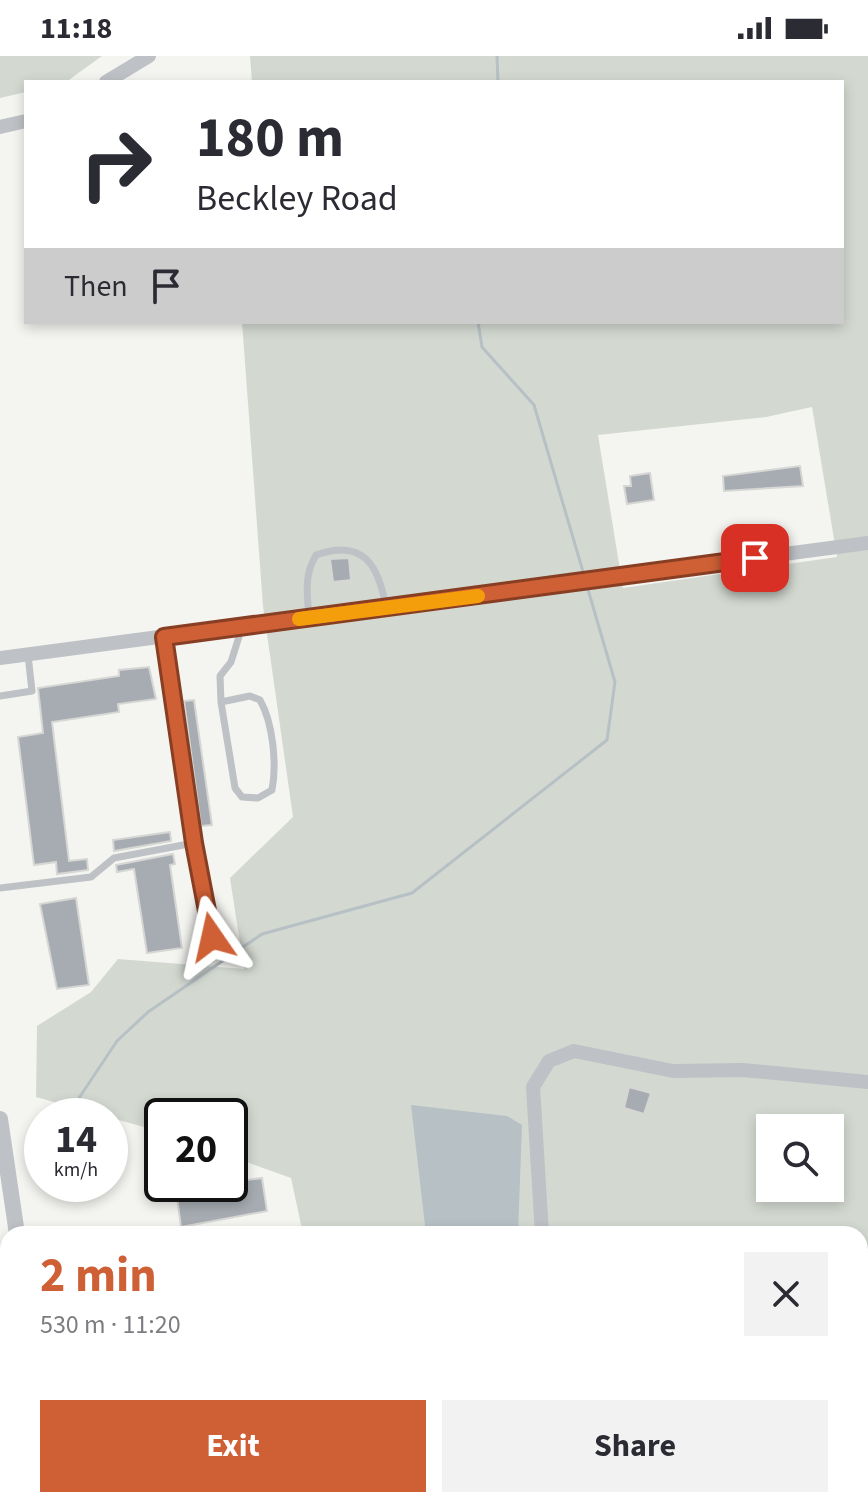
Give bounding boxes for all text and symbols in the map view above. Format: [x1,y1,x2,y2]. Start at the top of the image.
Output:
text: 11:18 [40,7,112,50]
text: 180 m [196,99,344,178]
icon: right [64,112,168,216]
text: Beckley Road [196,173,398,224]
icon: arrive [144,264,188,308]
text: Then [64,265,128,308]
pin [721,524,789,592]
icon: arrive [733,536,777,580]
position arrow [170,895,254,979]
speed limit sign: 20 [144,1098,248,1202]
text: 14 [55,1111,97,1168]
map controls [756,1114,844,1202]
button: search [756,1114,844,1202]
text: km/h [54,1156,98,1184]
text: 2 min [40,1242,157,1310]
button: close [744,1252,828,1336]
text: 530 m · 11:20 [40,1306,181,1343]
button: Exit [40,1400,426,1492]
button: Share [442,1400,828,1492]

